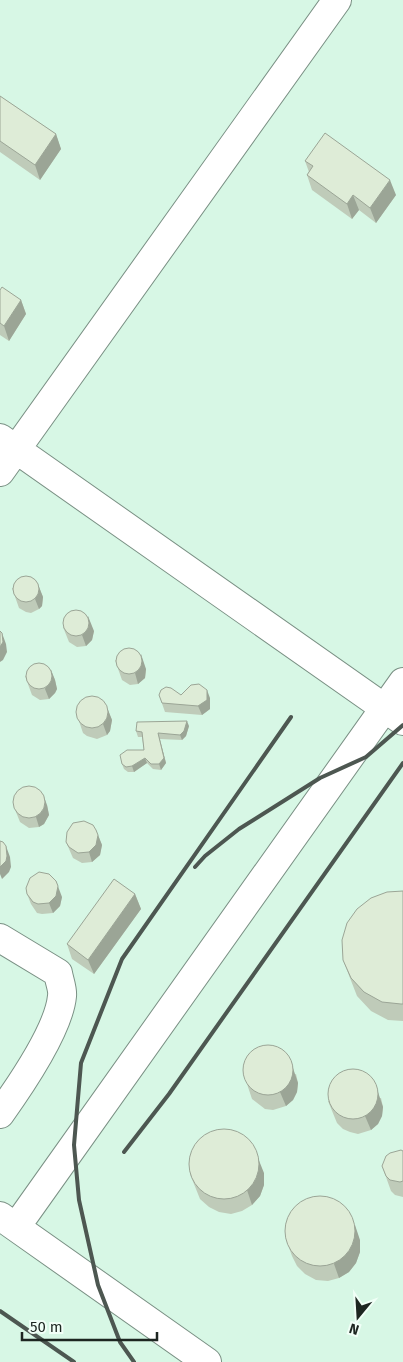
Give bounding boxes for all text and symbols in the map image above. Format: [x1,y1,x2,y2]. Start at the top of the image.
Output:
north arrow [333,1292,383,1342]
scale bar [22,1310,158,1342]
text: 50 m [30,1318,63,1336]
text: N [347,1319,361,1338]

